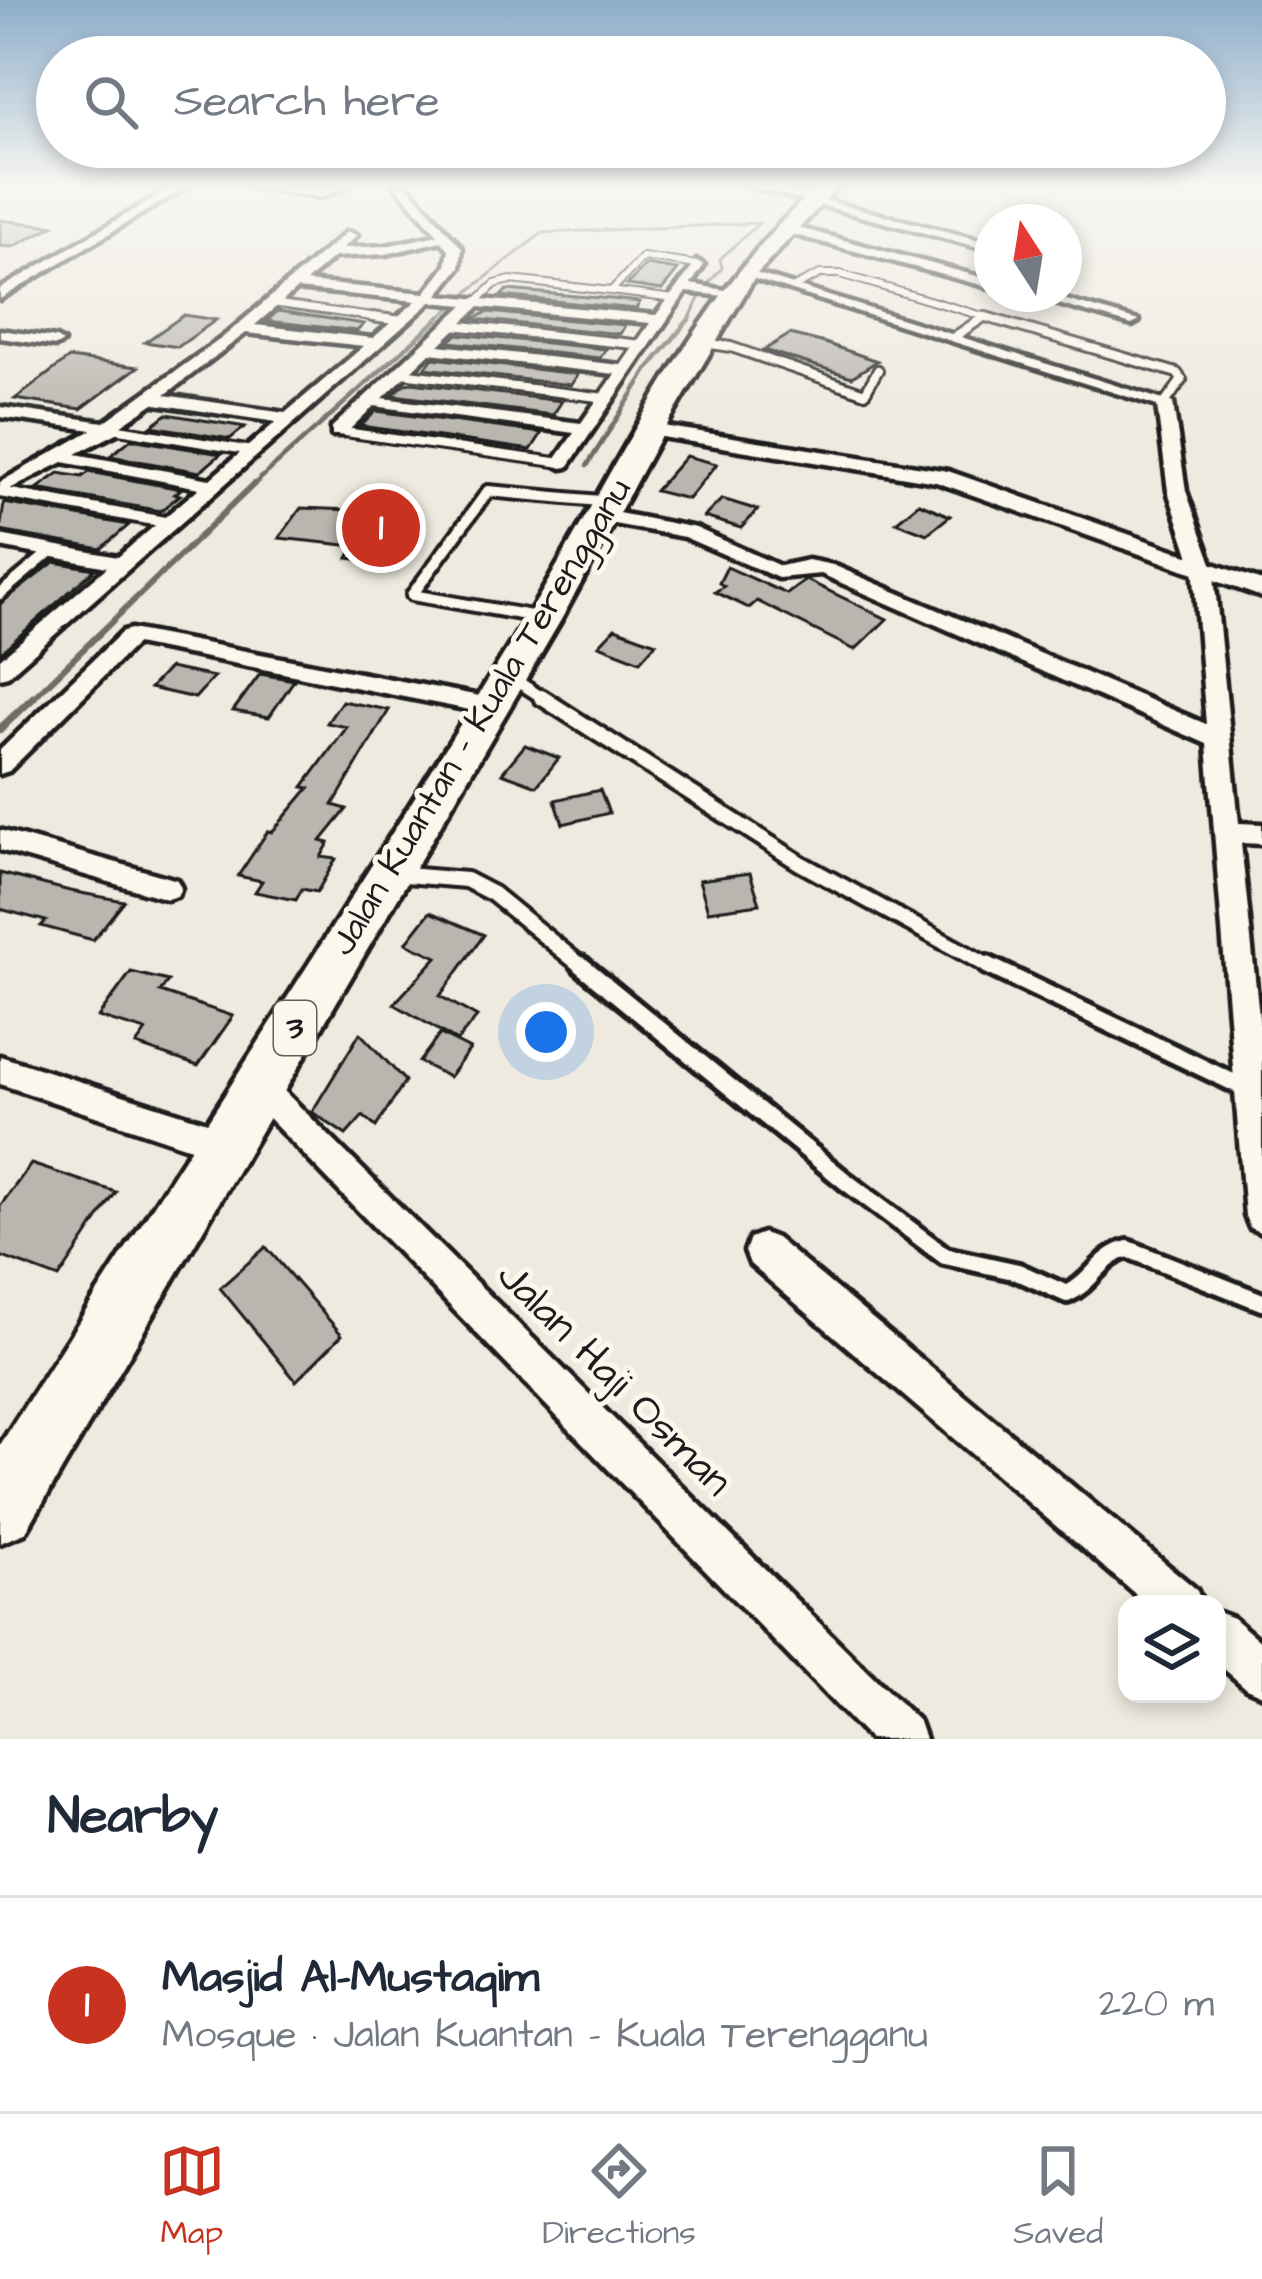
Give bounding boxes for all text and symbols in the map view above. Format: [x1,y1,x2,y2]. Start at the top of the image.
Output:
search box [36,36,1226,168]
icon: search [78,69,144,135]
text: Search here [174,71,440,133]
north arrow [974,204,1082,312]
street label: Jalan Kuantan - Kuala Terengganu [318,469,645,966]
pin: 1 [342,483,420,573]
road number: 3 [274,1001,316,1055]
your location [516,1002,576,1062]
street label: Jalan Haji Osman [484,1249,744,1509]
map controls [1118,1595,1226,1703]
button: layers [1118,1595,1226,1703]
text: Nearby [48,1782,218,1853]
text: Masjid Al-Mustaqim [162,1947,539,2009]
text: 1 [85,1978,90,2032]
text: 220 m [1099,1978,1214,2032]
text: Mosque · Jalan Kuantan - Kuala Terengganu [162,2009,928,2063]
tab: Map [159,2138,225,2256]
tab: Directions [542,2138,696,2256]
tab: Saved [1013,2138,1103,2256]

